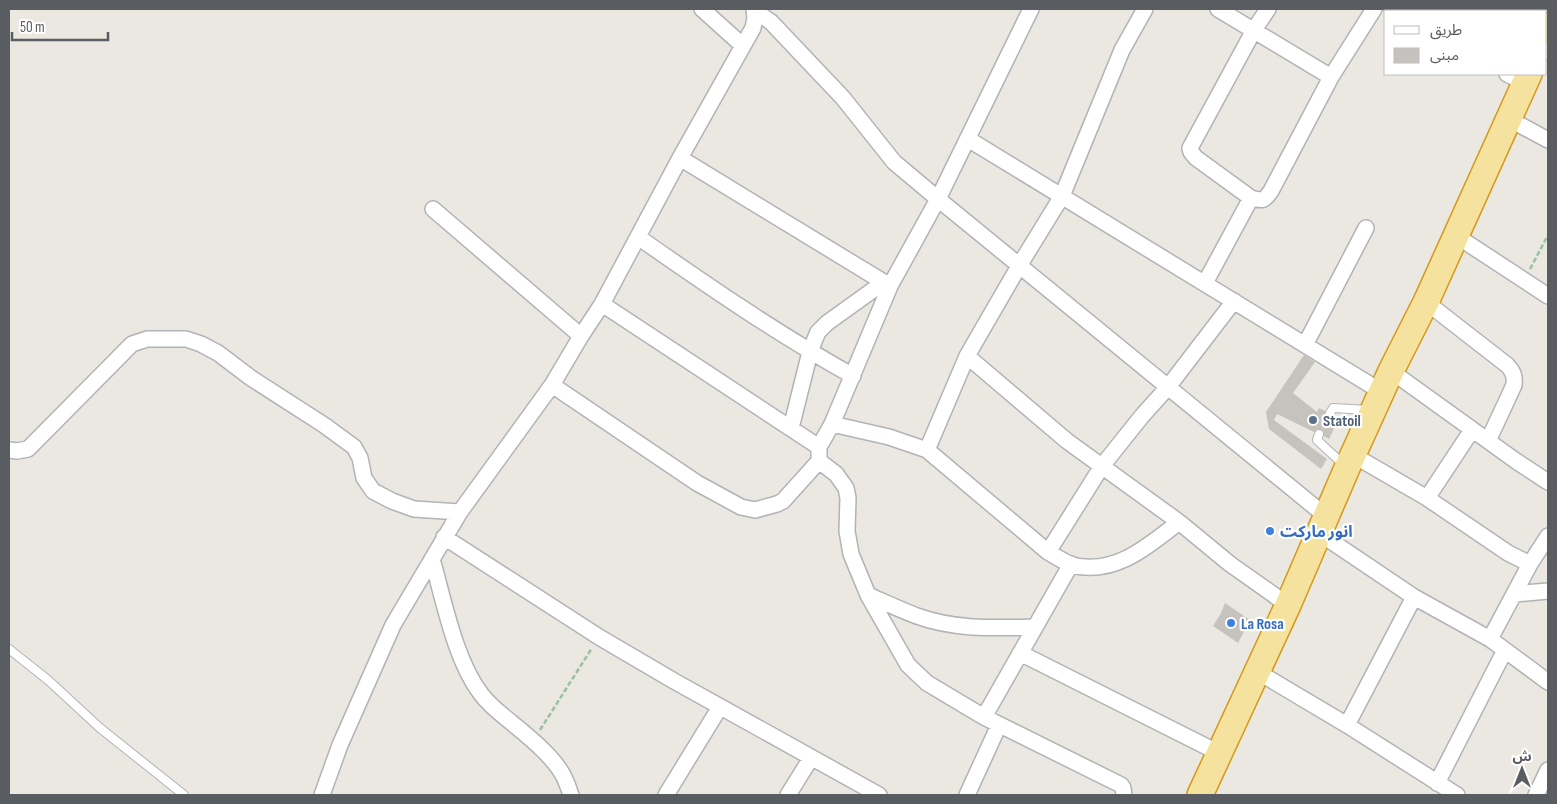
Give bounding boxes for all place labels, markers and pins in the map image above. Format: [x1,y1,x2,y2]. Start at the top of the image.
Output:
place label: Statoil [1323,412,1361,431]
marker: Statoil [1307,414,1319,426]
place label: انور ماركت [1280,523,1353,542]
marker: انور ماركت [1264,525,1276,537]
place label: La Rosa [1241,615,1284,634]
marker: La Rosa [1225,617,1237,629]

